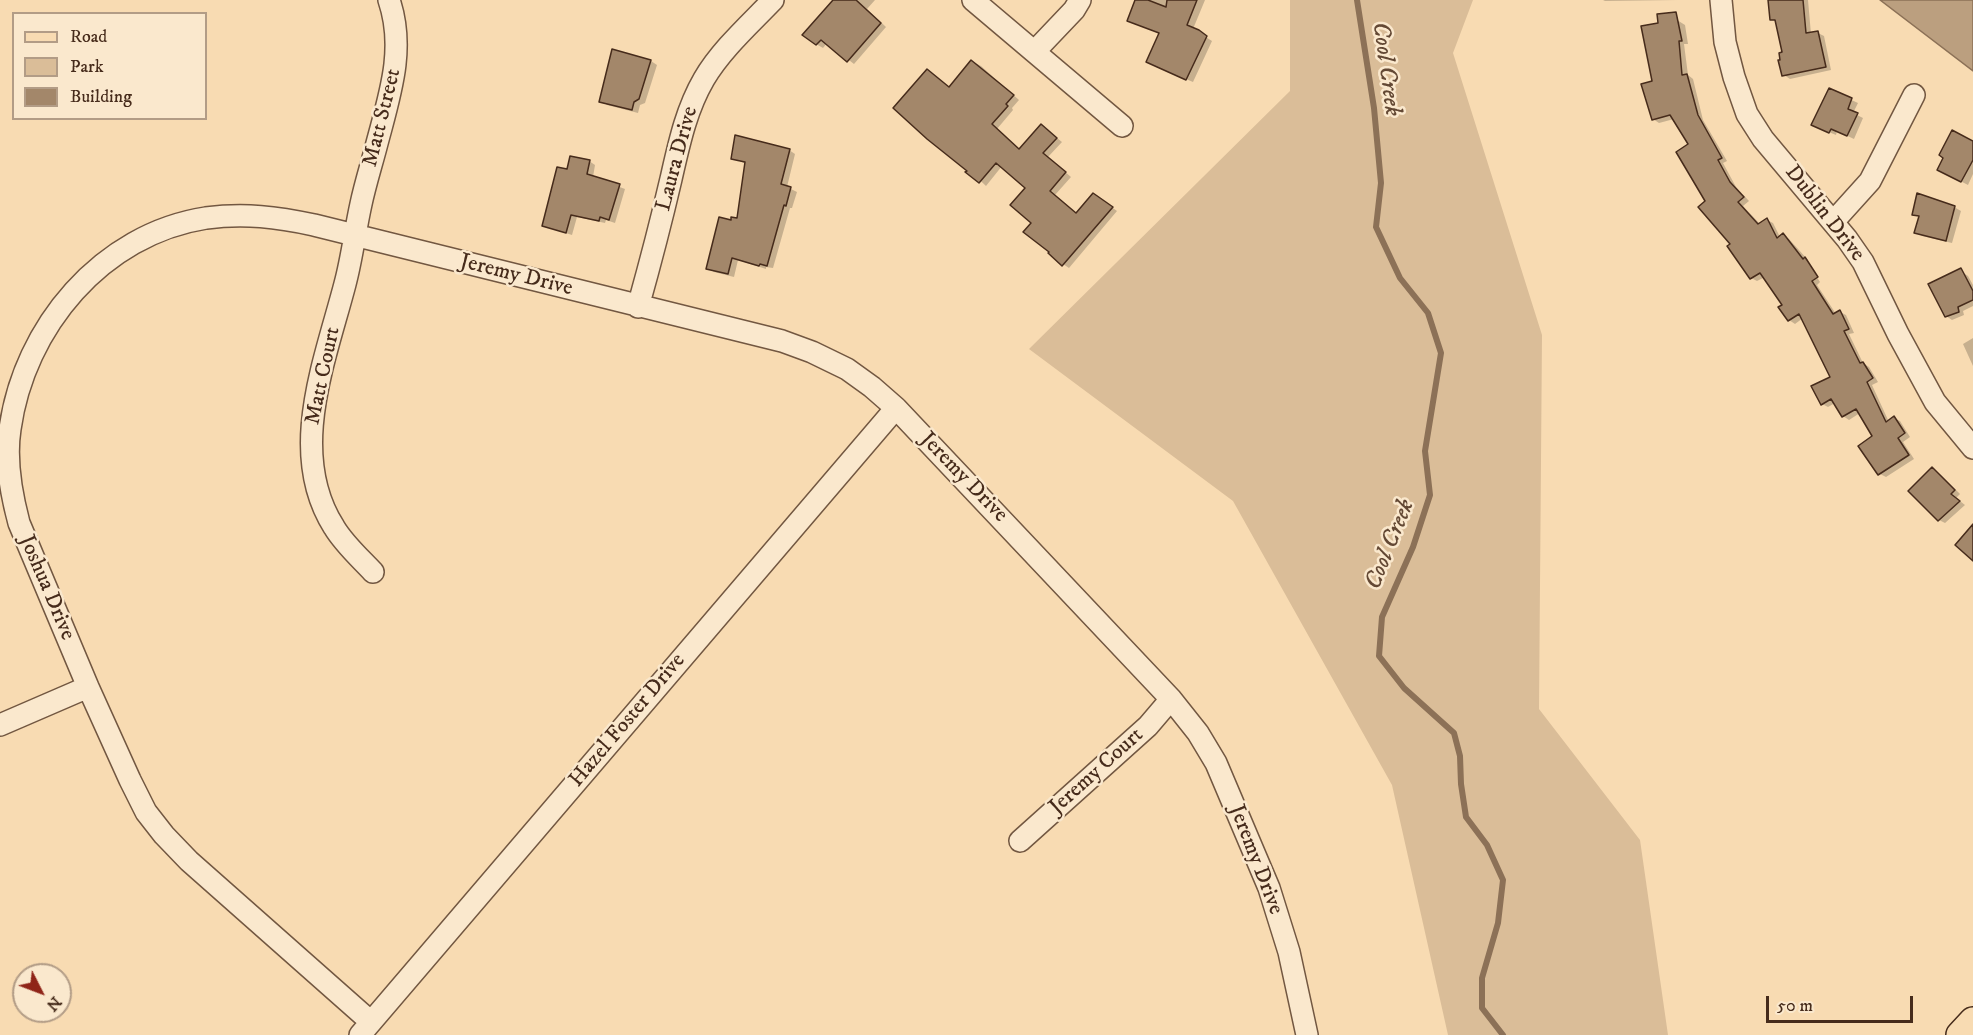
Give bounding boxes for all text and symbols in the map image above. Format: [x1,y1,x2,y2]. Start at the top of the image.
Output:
legend [12,12,207,120]
water label: Cool Creek [1364,20,1406,118]
text: Road [70,26,107,48]
text: Park [70,56,104,78]
street label: Matt Street [358,66,408,170]
text: Building [70,86,132,108]
street label: Laura Drive [651,104,705,214]
street label: Dublin Drive [1778,161,1870,267]
street label: Jeremy Drive [457,249,575,303]
street label: Matt Court [301,325,347,427]
street label: Jeremy Drive [913,427,1013,529]
water label: Cool Creek [1360,496,1422,594]
street label: Joshua Drive [12,532,80,644]
street label: Hazel Foster Drive [564,649,692,793]
street label: Jeremy Court [1045,723,1149,821]
street label: Jeremy Drive [1222,801,1288,919]
north arrow [12,963,72,1023]
scale bar [1769,984,1916,1022]
text: N [42,992,66,1015]
text: 50 m [1777,995,1813,1017]

